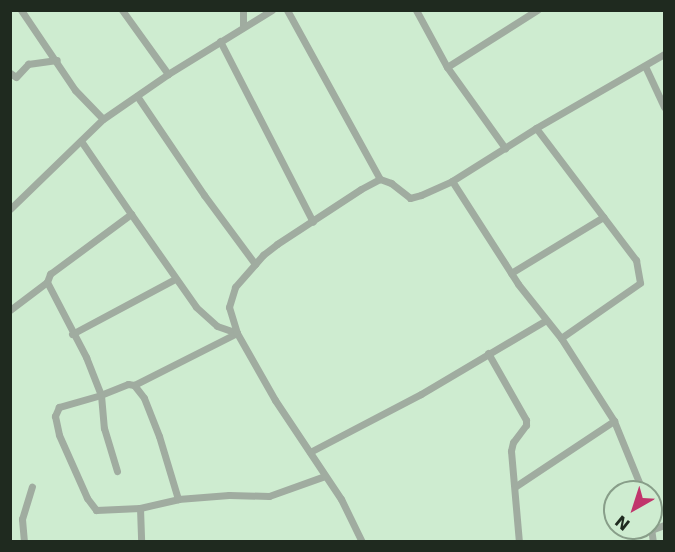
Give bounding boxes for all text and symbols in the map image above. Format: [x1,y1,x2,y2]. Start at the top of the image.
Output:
north arrow [603,480,663,540]
text: N [611,511,634,534]

